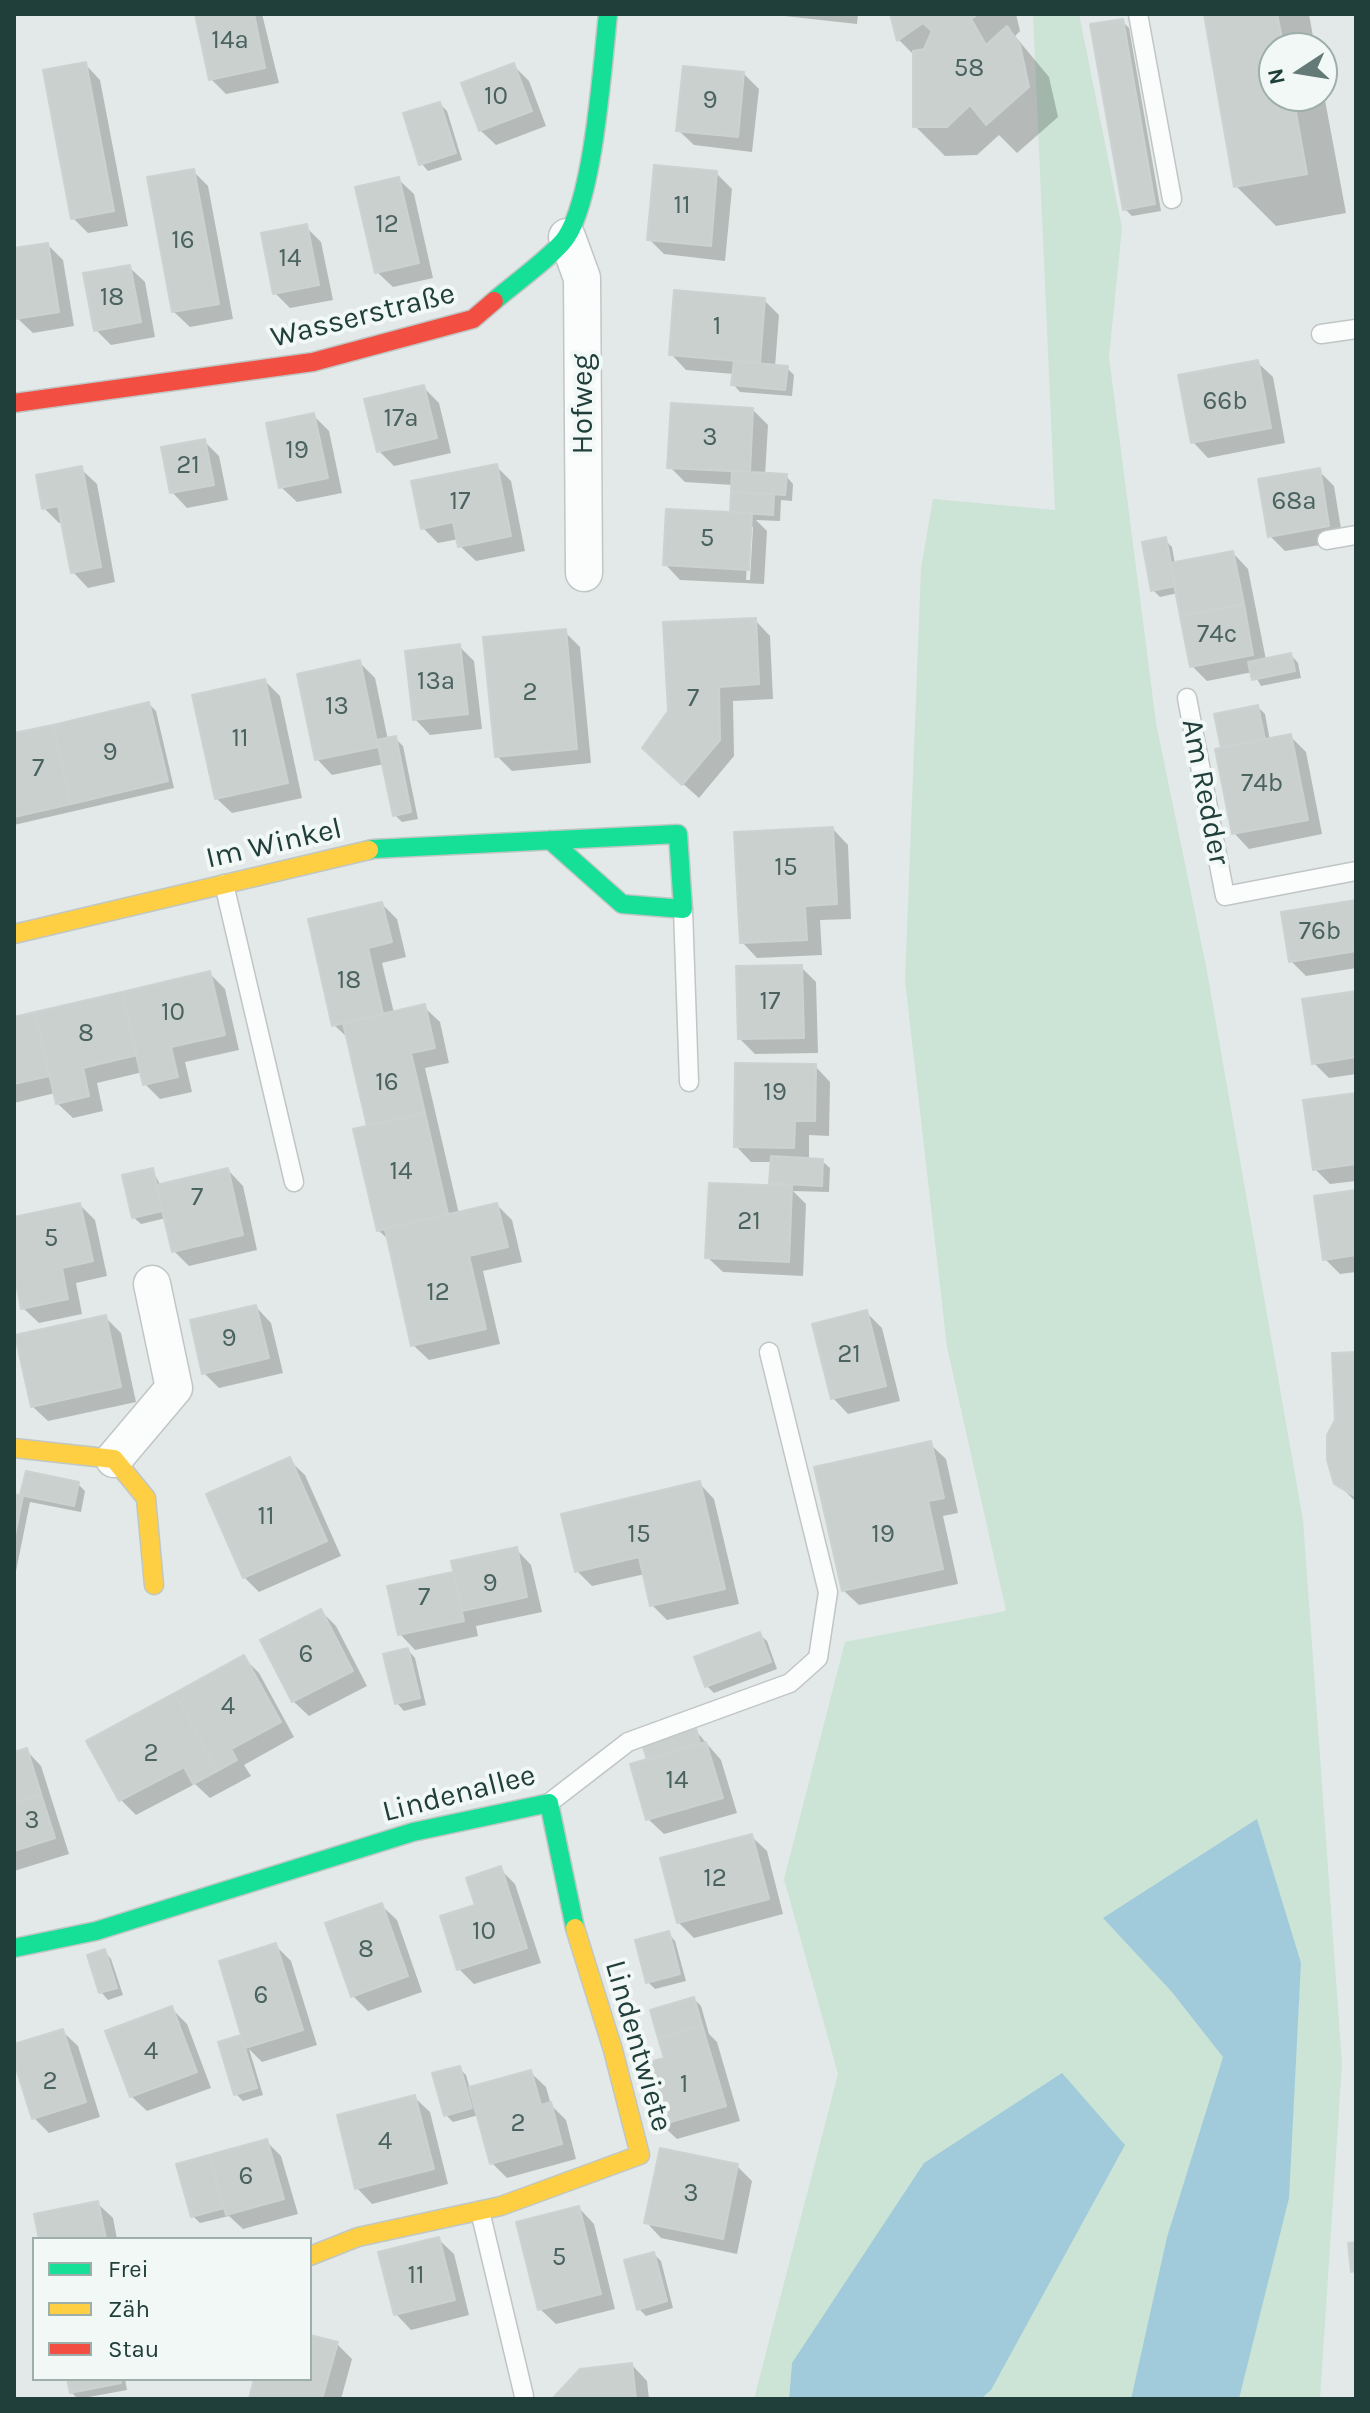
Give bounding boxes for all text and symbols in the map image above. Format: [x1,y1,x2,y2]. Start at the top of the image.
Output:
house number: 14a [211,25,249,57]
north arrow [1258,32,1338,112]
house number: 58 [954,53,984,85]
text: N [1262,66,1291,87]
house number: 10 [484,81,508,113]
house number: 9 [702,85,718,117]
house number: 11 [673,190,691,222]
house number: 12 [375,209,399,241]
house number: 16 [171,225,195,257]
house number: 14 [278,243,302,275]
street label: Wasserstraße [267,276,459,356]
house number: 18 [100,282,124,314]
house number: 1 [713,311,721,343]
street label: Hofweg [565,354,601,454]
house number: 66b [1202,386,1248,418]
house number: 17a [383,403,419,435]
house number: 3 [702,422,718,454]
house number: 19 [285,435,309,467]
house number: 21 [176,450,200,482]
house number: 17 [450,486,470,518]
house number: 68a [1271,486,1317,518]
house number: 5 [700,523,714,555]
house number: 74c [1197,619,1237,651]
house number: 13a [417,666,455,698]
house number: 2 [522,677,538,709]
house number: 7 [687,683,699,715]
house number: 13 [325,691,349,723]
street label: Am Redder [1173,716,1237,868]
house number: 11 [231,723,249,755]
house number: 9 [102,737,118,769]
house number: 7 [32,753,44,785]
house number: 74b [1241,768,1283,800]
street label: Im Winkel [203,811,345,877]
house number: 15 [774,852,798,884]
house number: 76b [1299,916,1341,948]
house number: 18 [337,965,361,997]
house number: 17 [760,986,780,1018]
house number: 10 [161,997,185,1029]
house number: 8 [78,1018,94,1050]
house number: 16 [375,1067,399,1099]
house number: 19 [763,1077,787,1109]
house number: 14 [389,1156,413,1188]
house number: 7 [191,1182,203,1214]
house number: 21 [737,1206,761,1238]
house number: 5 [44,1223,58,1255]
house number: 12 [426,1277,450,1309]
house number: 9 [221,1323,237,1355]
house number: 21 [837,1339,861,1371]
house number: 11 [257,1501,275,1533]
house number: 15 [627,1519,651,1551]
house number: 19 [871,1519,895,1551]
house number: 9 [482,1568,498,1600]
house number: 7 [418,1582,430,1614]
house number: 6 [299,1639,313,1671]
house number: 4 [221,1691,235,1723]
house number: 2 [143,1738,159,1770]
street label: Lindenallee [379,1758,539,1830]
house number: 14 [665,1765,689,1797]
house number: 3 [24,1805,40,1837]
house number: 12 [703,1863,727,1895]
house number: 10 [472,1916,496,1948]
house number: 8 [358,1934,374,1966]
street label: Lindentwiete [596,1956,680,2136]
house number: 6 [254,1980,268,2012]
house number: 4 [144,2036,158,2068]
house number: 2 [42,2066,58,2098]
house number: 1 [680,2069,688,2101]
house number: 2 [510,2108,526,2140]
house number: 4 [378,2126,392,2158]
house number: 6 [239,2161,253,2193]
house number: 3 [683,2178,699,2210]
legend [32,2237,312,2381]
house number: 5 [552,2242,566,2274]
text: Frei [108,2255,149,2283]
house number: 11 [407,2260,425,2292]
text: Zäh [108,2295,150,2323]
text: Stau [108,2335,159,2363]

